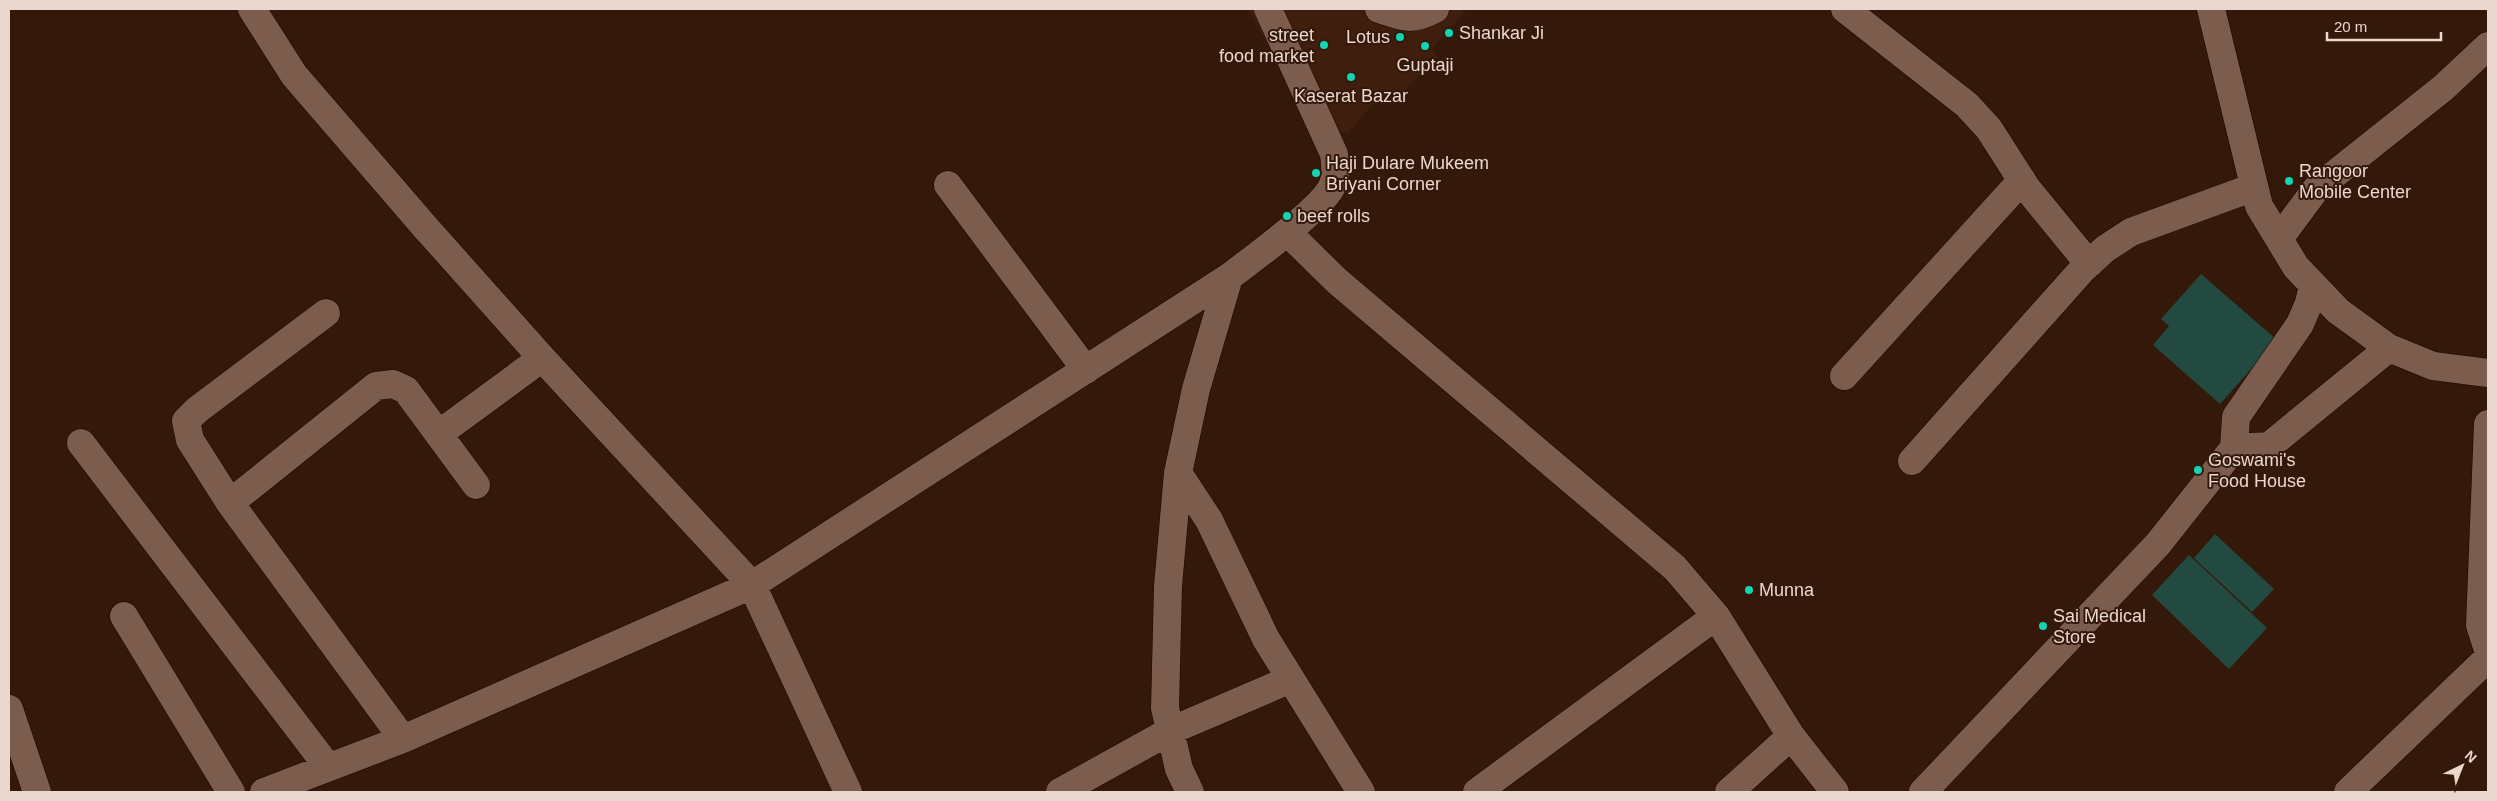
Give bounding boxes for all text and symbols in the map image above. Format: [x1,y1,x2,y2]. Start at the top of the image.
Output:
scale bar [2327,10,2441,42]
text: 20 m [2334,18,2367,35]
place label: Shankar Ji [1459,23,1544,43]
place label: street food market [1219,25,1314,66]
place label: Lotus [1346,27,1390,47]
marker: Shankar Ji [1443,27,1455,39]
marker: Lotus [1394,31,1406,43]
marker: street food market [1318,39,1330,51]
marker: Guptaji [1419,40,1431,52]
place label: Guptaji [1396,55,1454,75]
marker: Kaserat Bazar [1345,71,1357,83]
place label: Kaserat Bazar [1294,86,1408,106]
place label: Haji Dulare Mukeem Briyani Corner [1326,153,1489,194]
place label: Rangoor Mobile Center [2299,161,2411,202]
marker: Haji Dulare Mukeem Briyani Corner [1310,167,1322,179]
marker: Rangoor Mobile Center [2283,175,2295,187]
place label: beef rolls [1297,206,1370,226]
marker: beef rolls [1281,210,1293,222]
place label: Goswami's Food House [2208,450,2306,491]
marker: Goswami's Food House [2192,464,2204,476]
place label: Munna [1759,580,1815,600]
marker: Munna [1743,584,1755,596]
place label: Sai Medical Store [2053,606,2146,647]
marker: Sai Medical Store [2037,620,2049,632]
north arrow [2437,741,2487,791]
text: N [2462,747,2480,766]

